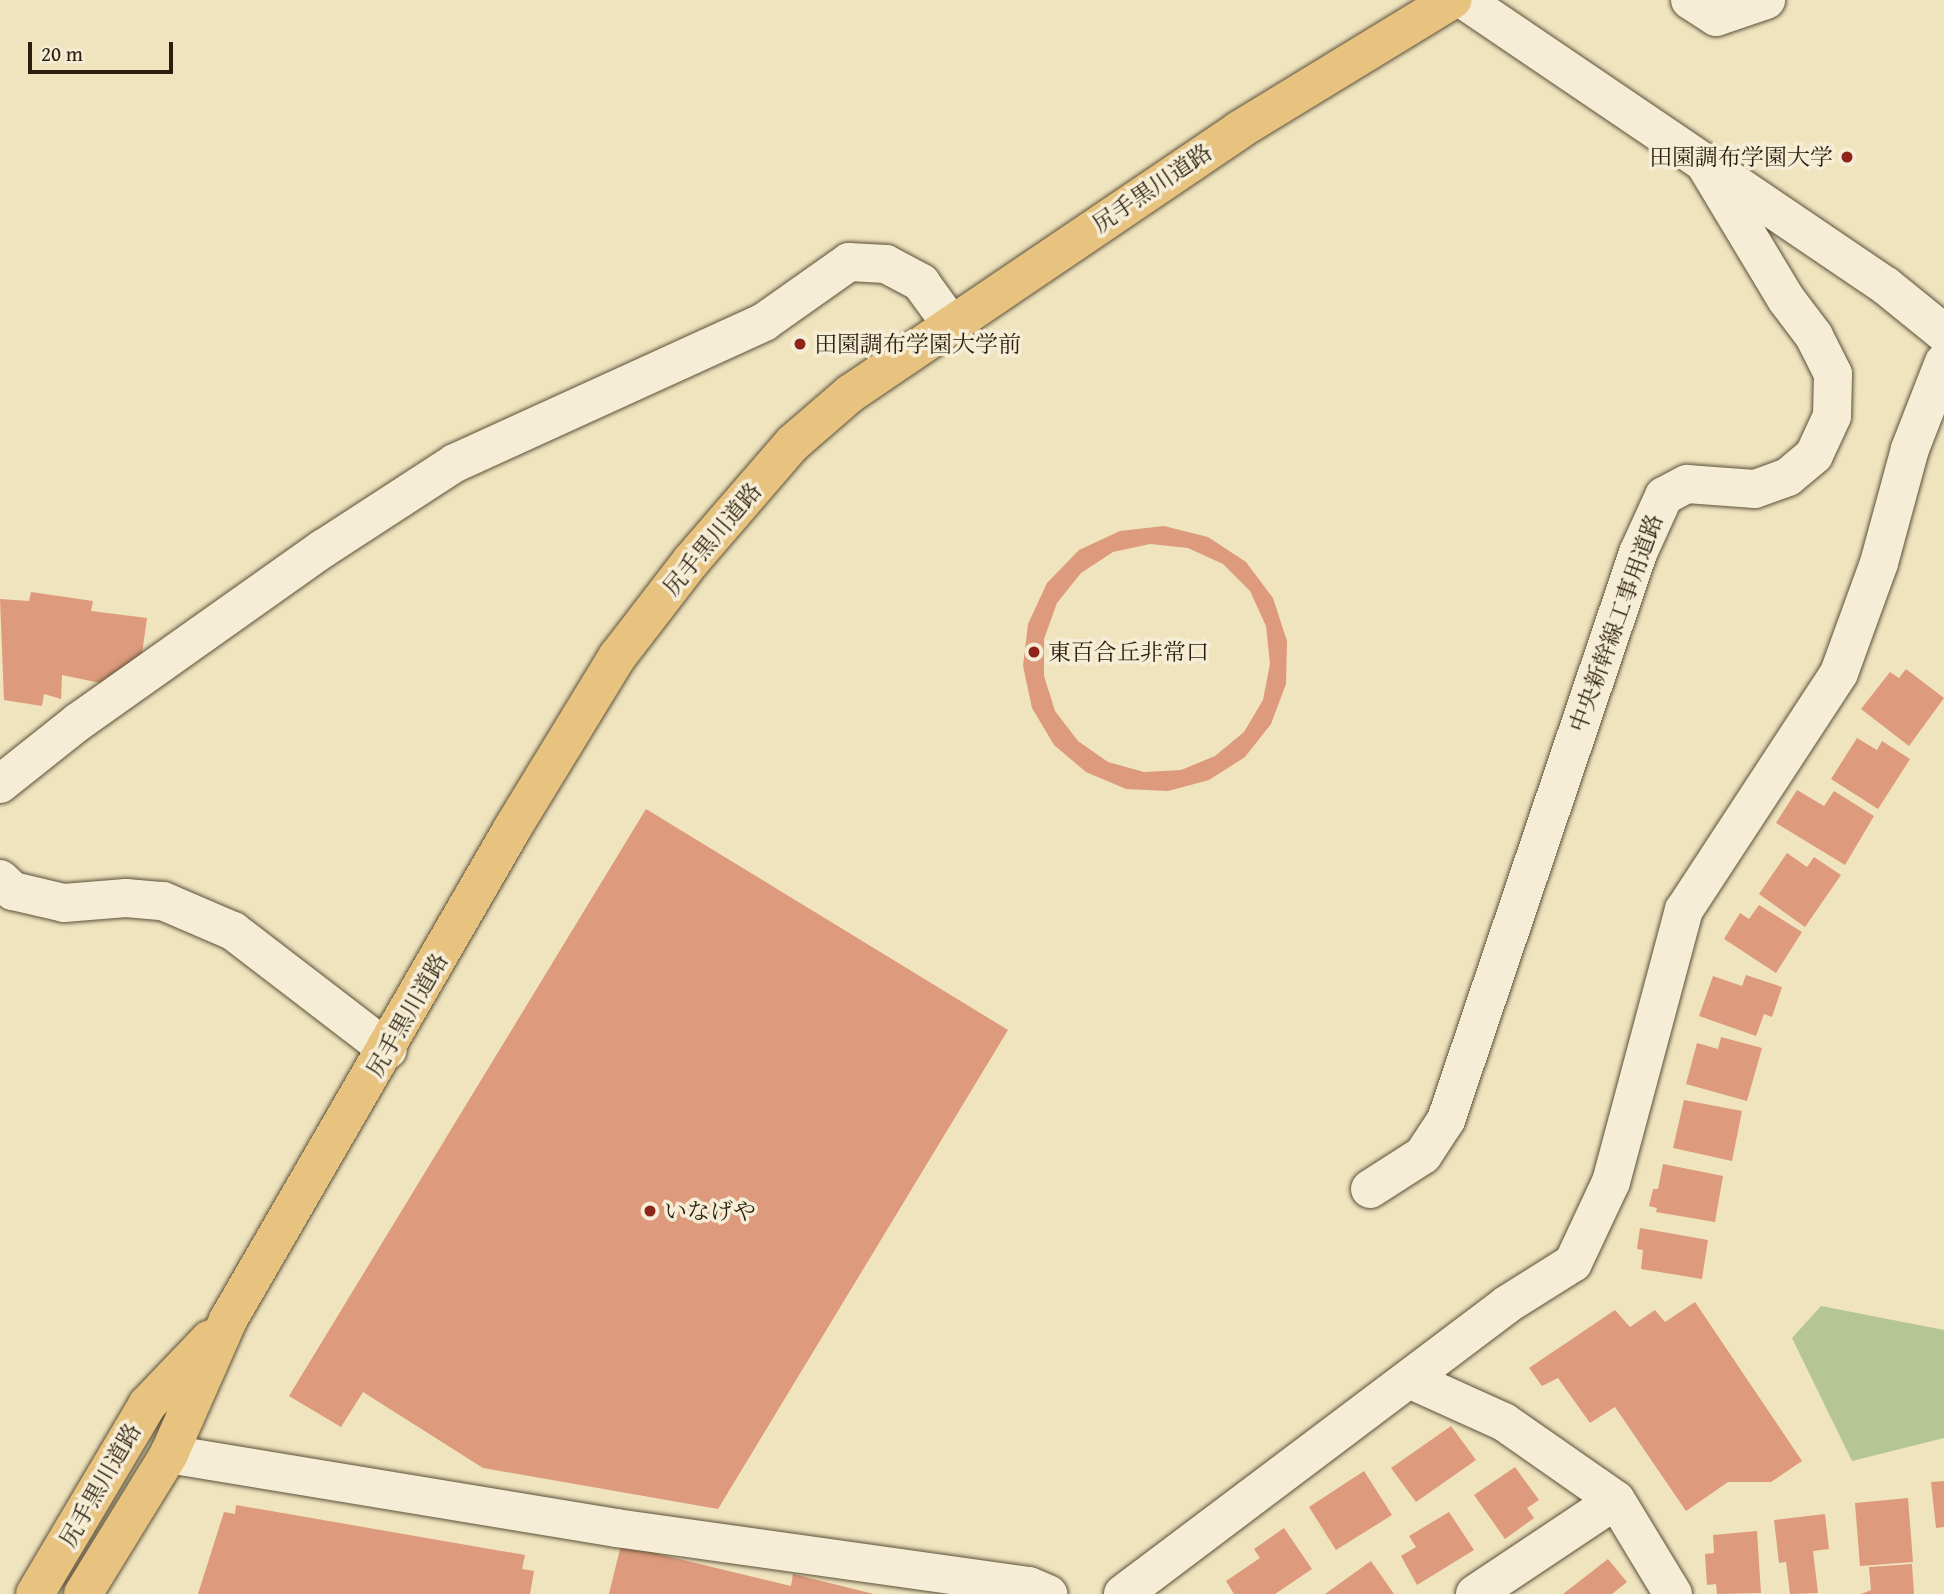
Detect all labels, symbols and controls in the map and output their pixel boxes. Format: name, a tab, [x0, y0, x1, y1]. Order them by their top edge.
scale bar	[32, 28, 177, 72]
text: 20 m	[41, 38, 83, 69]
street label: 尻手黒川道路	[1087, 138, 1217, 238]
place label: 田園調布学園大学	[1649, 143, 1833, 171]
marker: 田園調布学園大学	[1839, 149, 1855, 165]
place label: 田園調布学園大学前	[814, 330, 1021, 358]
marker: 田園調布学園大学前	[792, 336, 808, 352]
street label: 尻手黒川道路	[657, 477, 767, 601]
street label: 中央新幹線工事用道路	[1564, 510, 1668, 736]
place label: 東百合丘非常口	[1048, 638, 1209, 666]
marker: 東百合丘非常口	[1026, 644, 1042, 660]
street label: 尻手黒川道路	[361, 948, 453, 1082]
place label: いなげや	[664, 1197, 756, 1225]
marker: いなげや	[642, 1203, 658, 1219]
street label: 尻手黒川道路	[54, 1418, 146, 1552]

